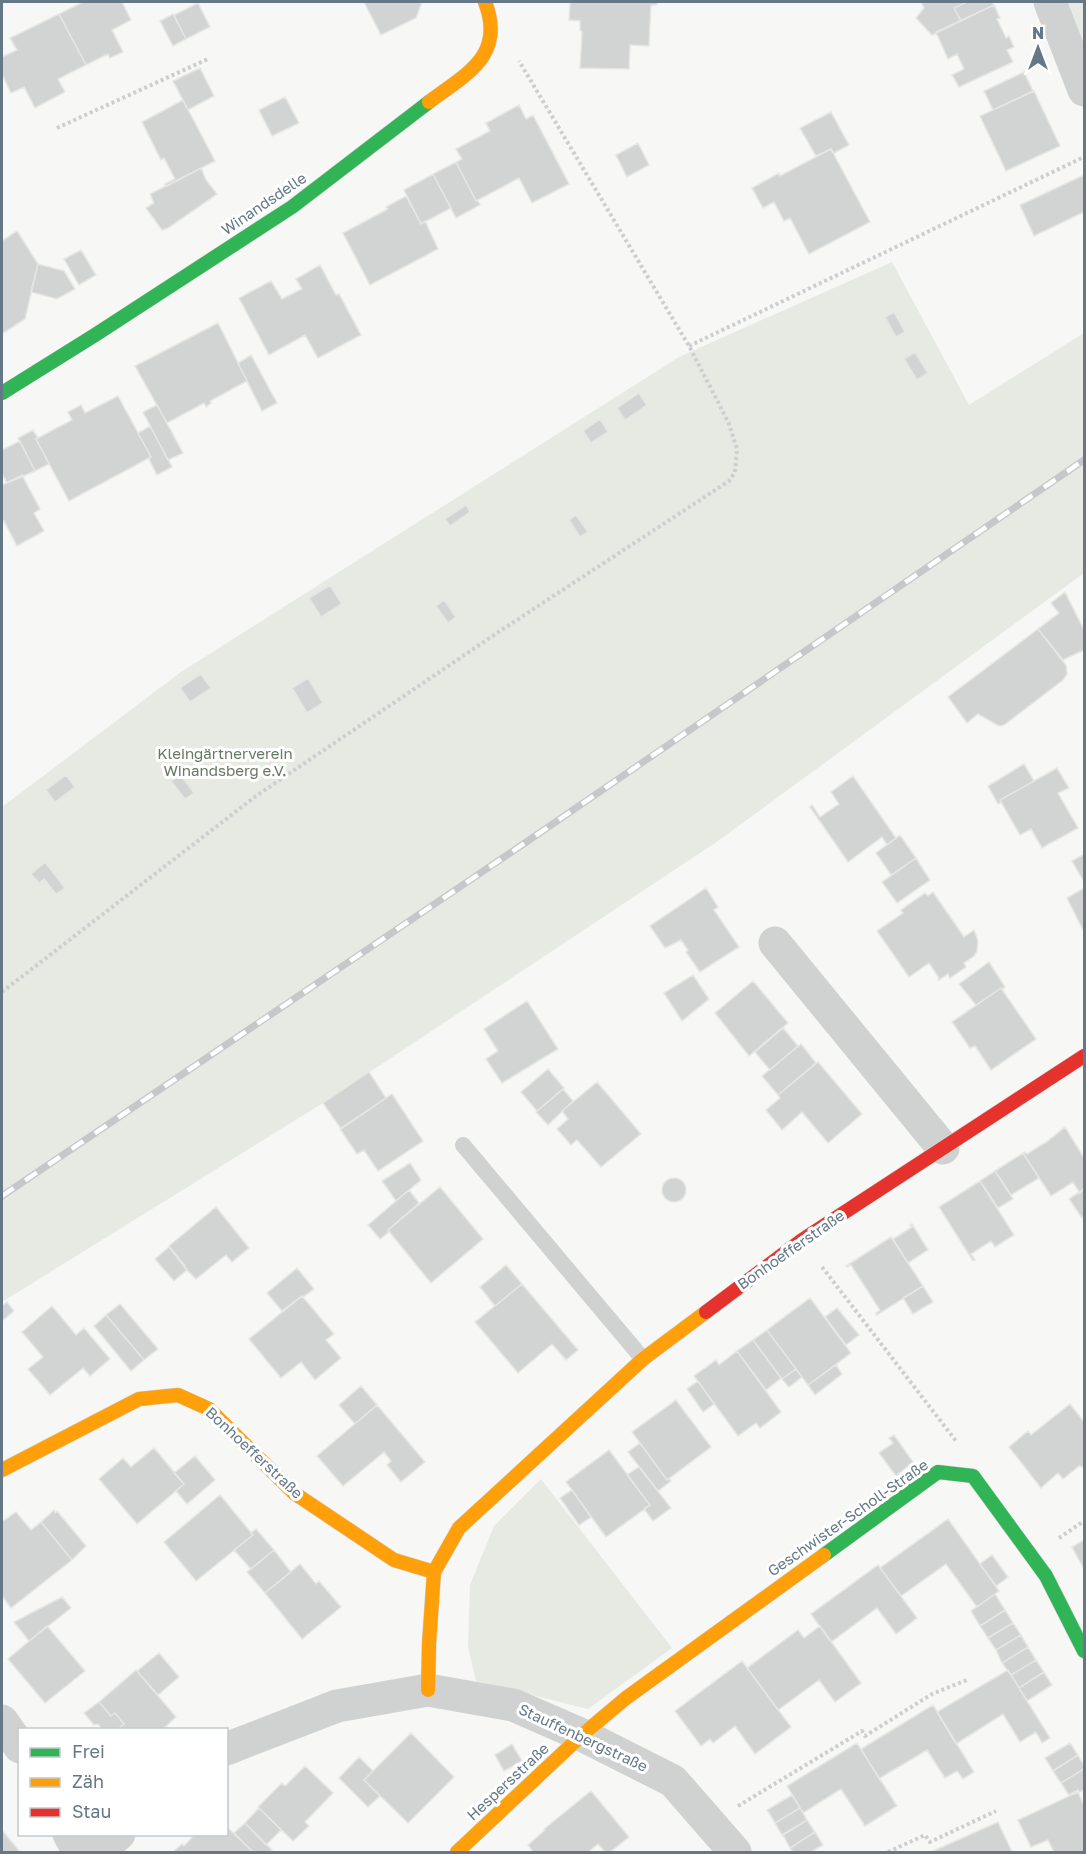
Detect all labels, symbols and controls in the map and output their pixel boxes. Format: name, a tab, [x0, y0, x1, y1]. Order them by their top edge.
north arrow	[1008, 18, 1068, 78]
text: N	[1032, 23, 1044, 43]
street label: Winandsdelle	[218, 168, 310, 238]
park label: Kleingärtnerverein Winandsberg e.V.	[157, 744, 293, 779]
street label: Bonhoefferstraße	[734, 1205, 847, 1293]
street label: Bonhoefferstraße	[202, 1403, 307, 1502]
street label: Geschwister-Scholl-Straße	[764, 1455, 931, 1579]
street label: Stauffenbergstraße	[516, 1699, 651, 1775]
legend	[18, 1728, 228, 1836]
street label: Hespersstraße	[463, 1739, 552, 1824]
text: Frei	[72, 1740, 105, 1762]
text: Zäh	[72, 1770, 104, 1792]
text: Stau	[72, 1800, 111, 1822]

